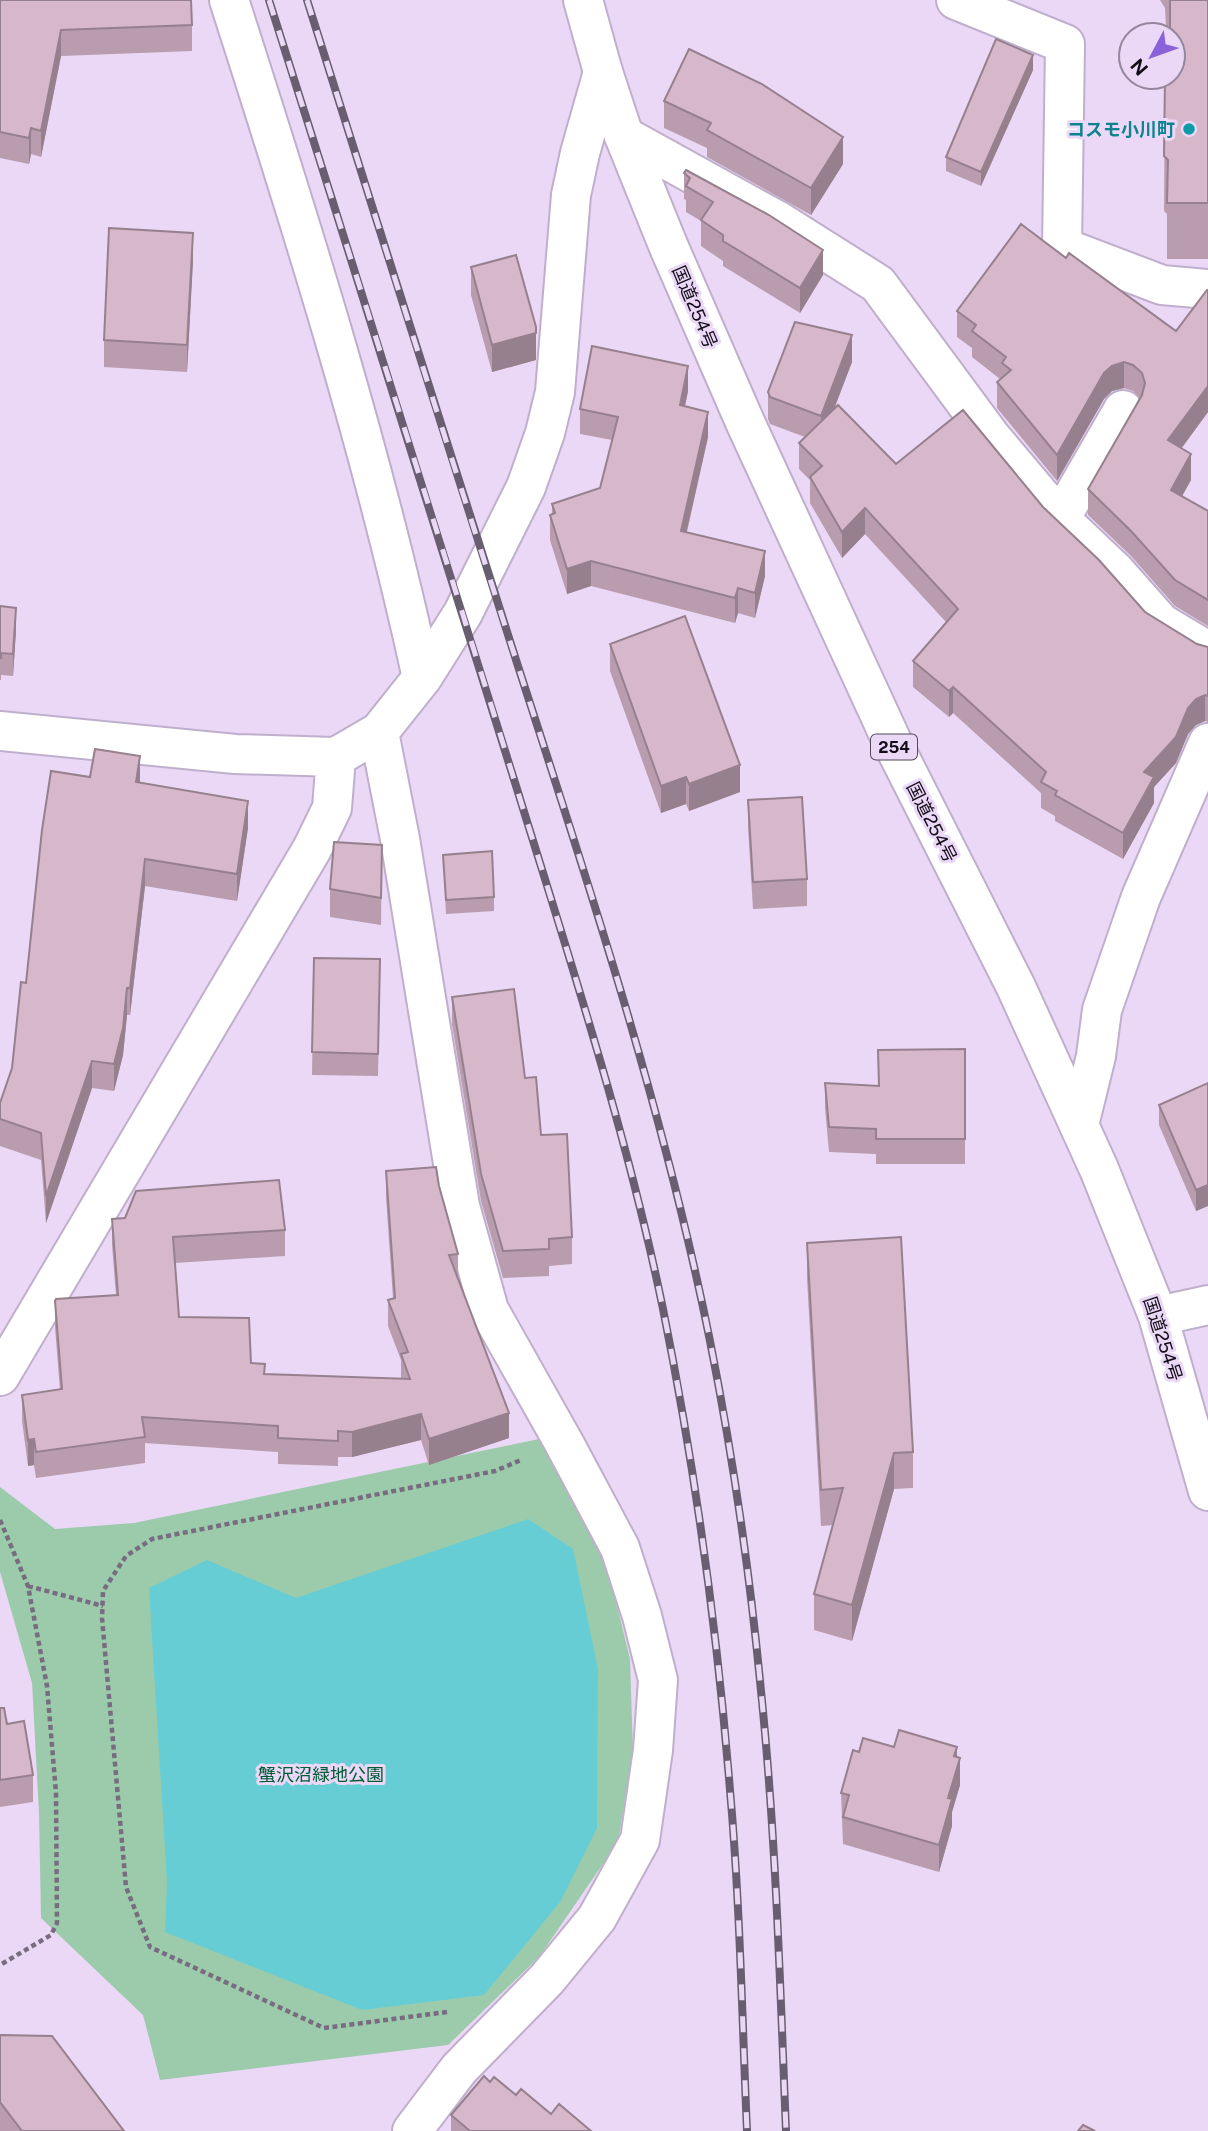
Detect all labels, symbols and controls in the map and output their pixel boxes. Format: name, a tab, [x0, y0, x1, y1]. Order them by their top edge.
north arrow	[1117, 21, 1187, 91]
text: N	[1126, 54, 1152, 80]
place label: コスモ小川町	[1067, 119, 1175, 140]
marker: コスモ小川町	[1181, 121, 1197, 137]
street label: 国道254号	[668, 263, 722, 351]
road number: 254	[871, 734, 917, 760]
street label: 国道254号	[903, 778, 961, 866]
street label: 国道254号	[1139, 1294, 1187, 1384]
park label: 蟹沢沼緑地公園	[258, 1764, 384, 1785]

